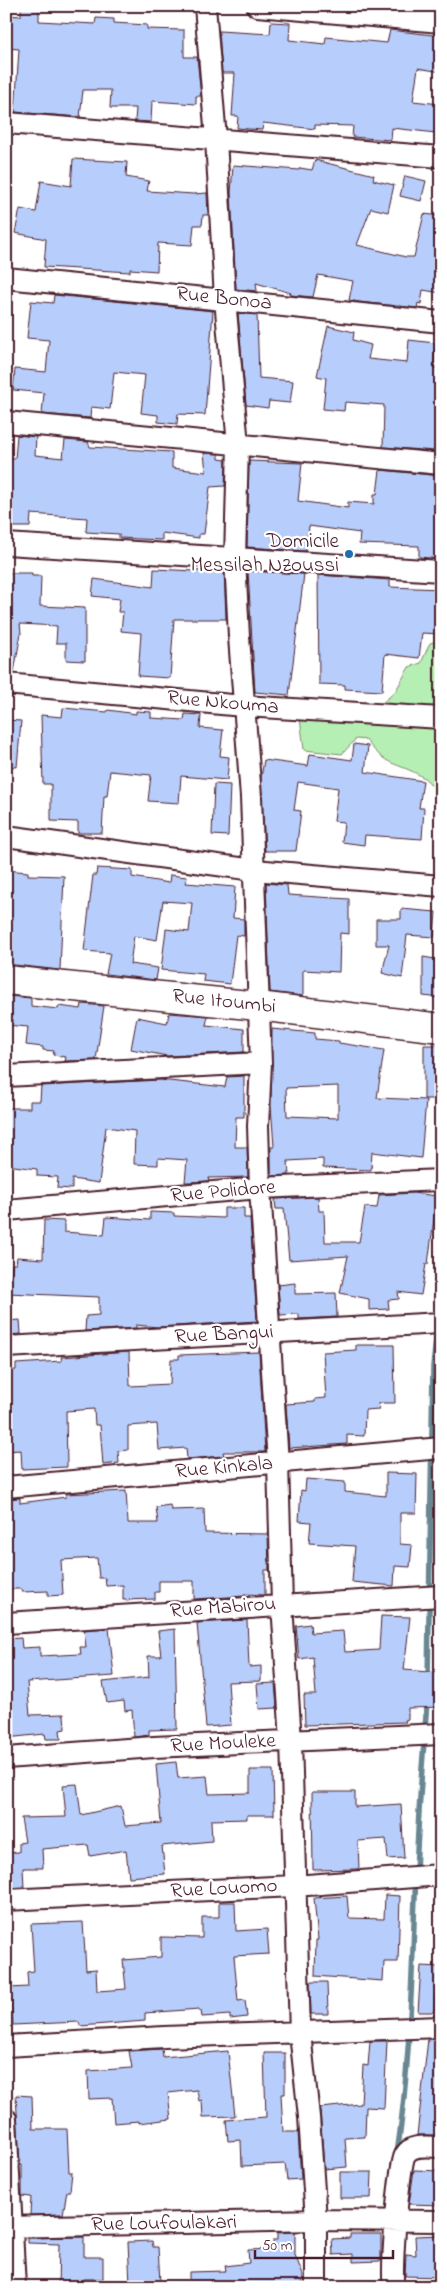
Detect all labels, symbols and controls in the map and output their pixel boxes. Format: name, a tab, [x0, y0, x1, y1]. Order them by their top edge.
street label: Rue Bonoa	[175, 279, 273, 319]
place label: Domicile Messilah Nzoussi	[191, 527, 340, 581]
marker: Domicile Messilah Nzoussi	[343, 548, 355, 560]
street label: Rue Nkouma	[166, 683, 280, 723]
street label: Rue Itoumbi	[171, 982, 277, 1022]
street label: Rue Polidore	[169, 1172, 277, 1212]
street label: Rue Bangui	[174, 1317, 274, 1355]
street label: Rue Kinkala	[174, 1449, 274, 1487]
street label: Rue Mabirou	[169, 1589, 277, 1627]
street label: Rue Mouleke	[170, 1726, 277, 1762]
street label: Rue Louomo	[170, 1871, 278, 1907]
street label: Rue Loufoulakari	[91, 2208, 237, 2240]
scale bar	[255, 2228, 392, 2260]
text: 50 m	[262, 2235, 293, 2257]

